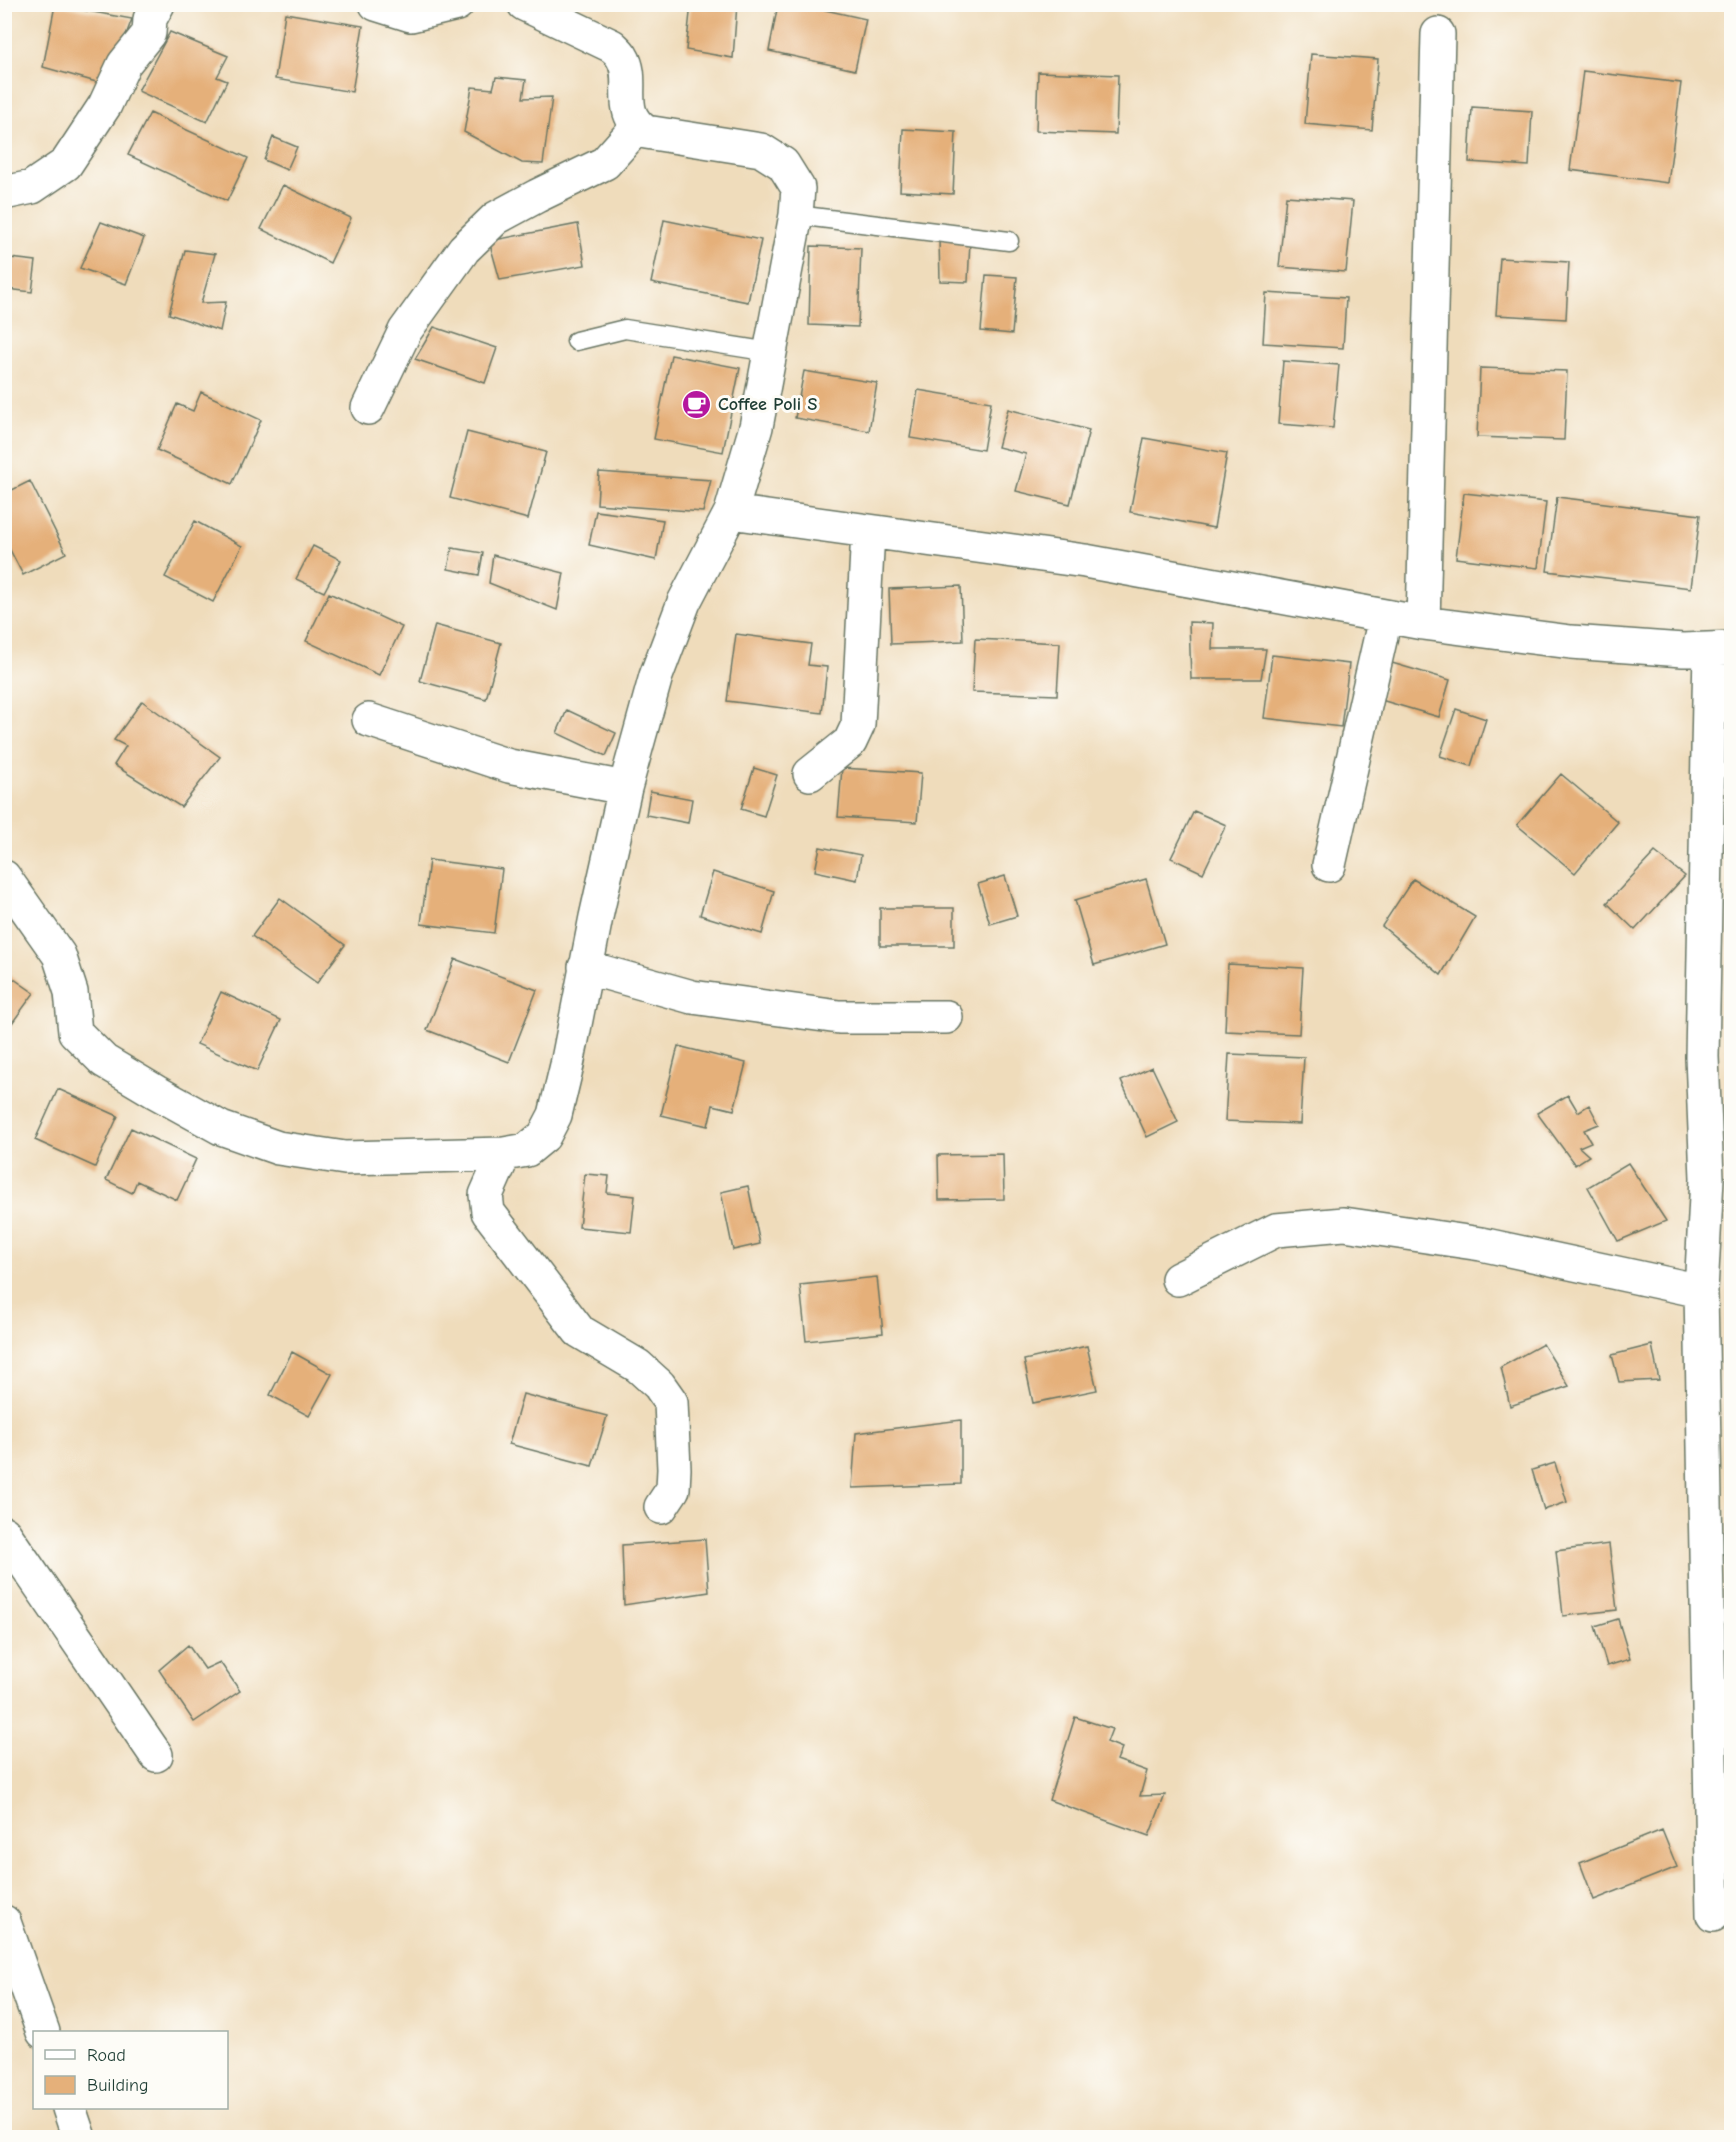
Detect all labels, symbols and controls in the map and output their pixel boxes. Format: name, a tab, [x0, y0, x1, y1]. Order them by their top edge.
cafe icon: Coffee Poli S	[681, 388, 713, 420]
place label: Coffee Poli S	[718, 394, 818, 415]
legend	[33, 2031, 228, 2109]
text: Road	[87, 2045, 126, 2066]
text: Building	[87, 2075, 149, 2096]

